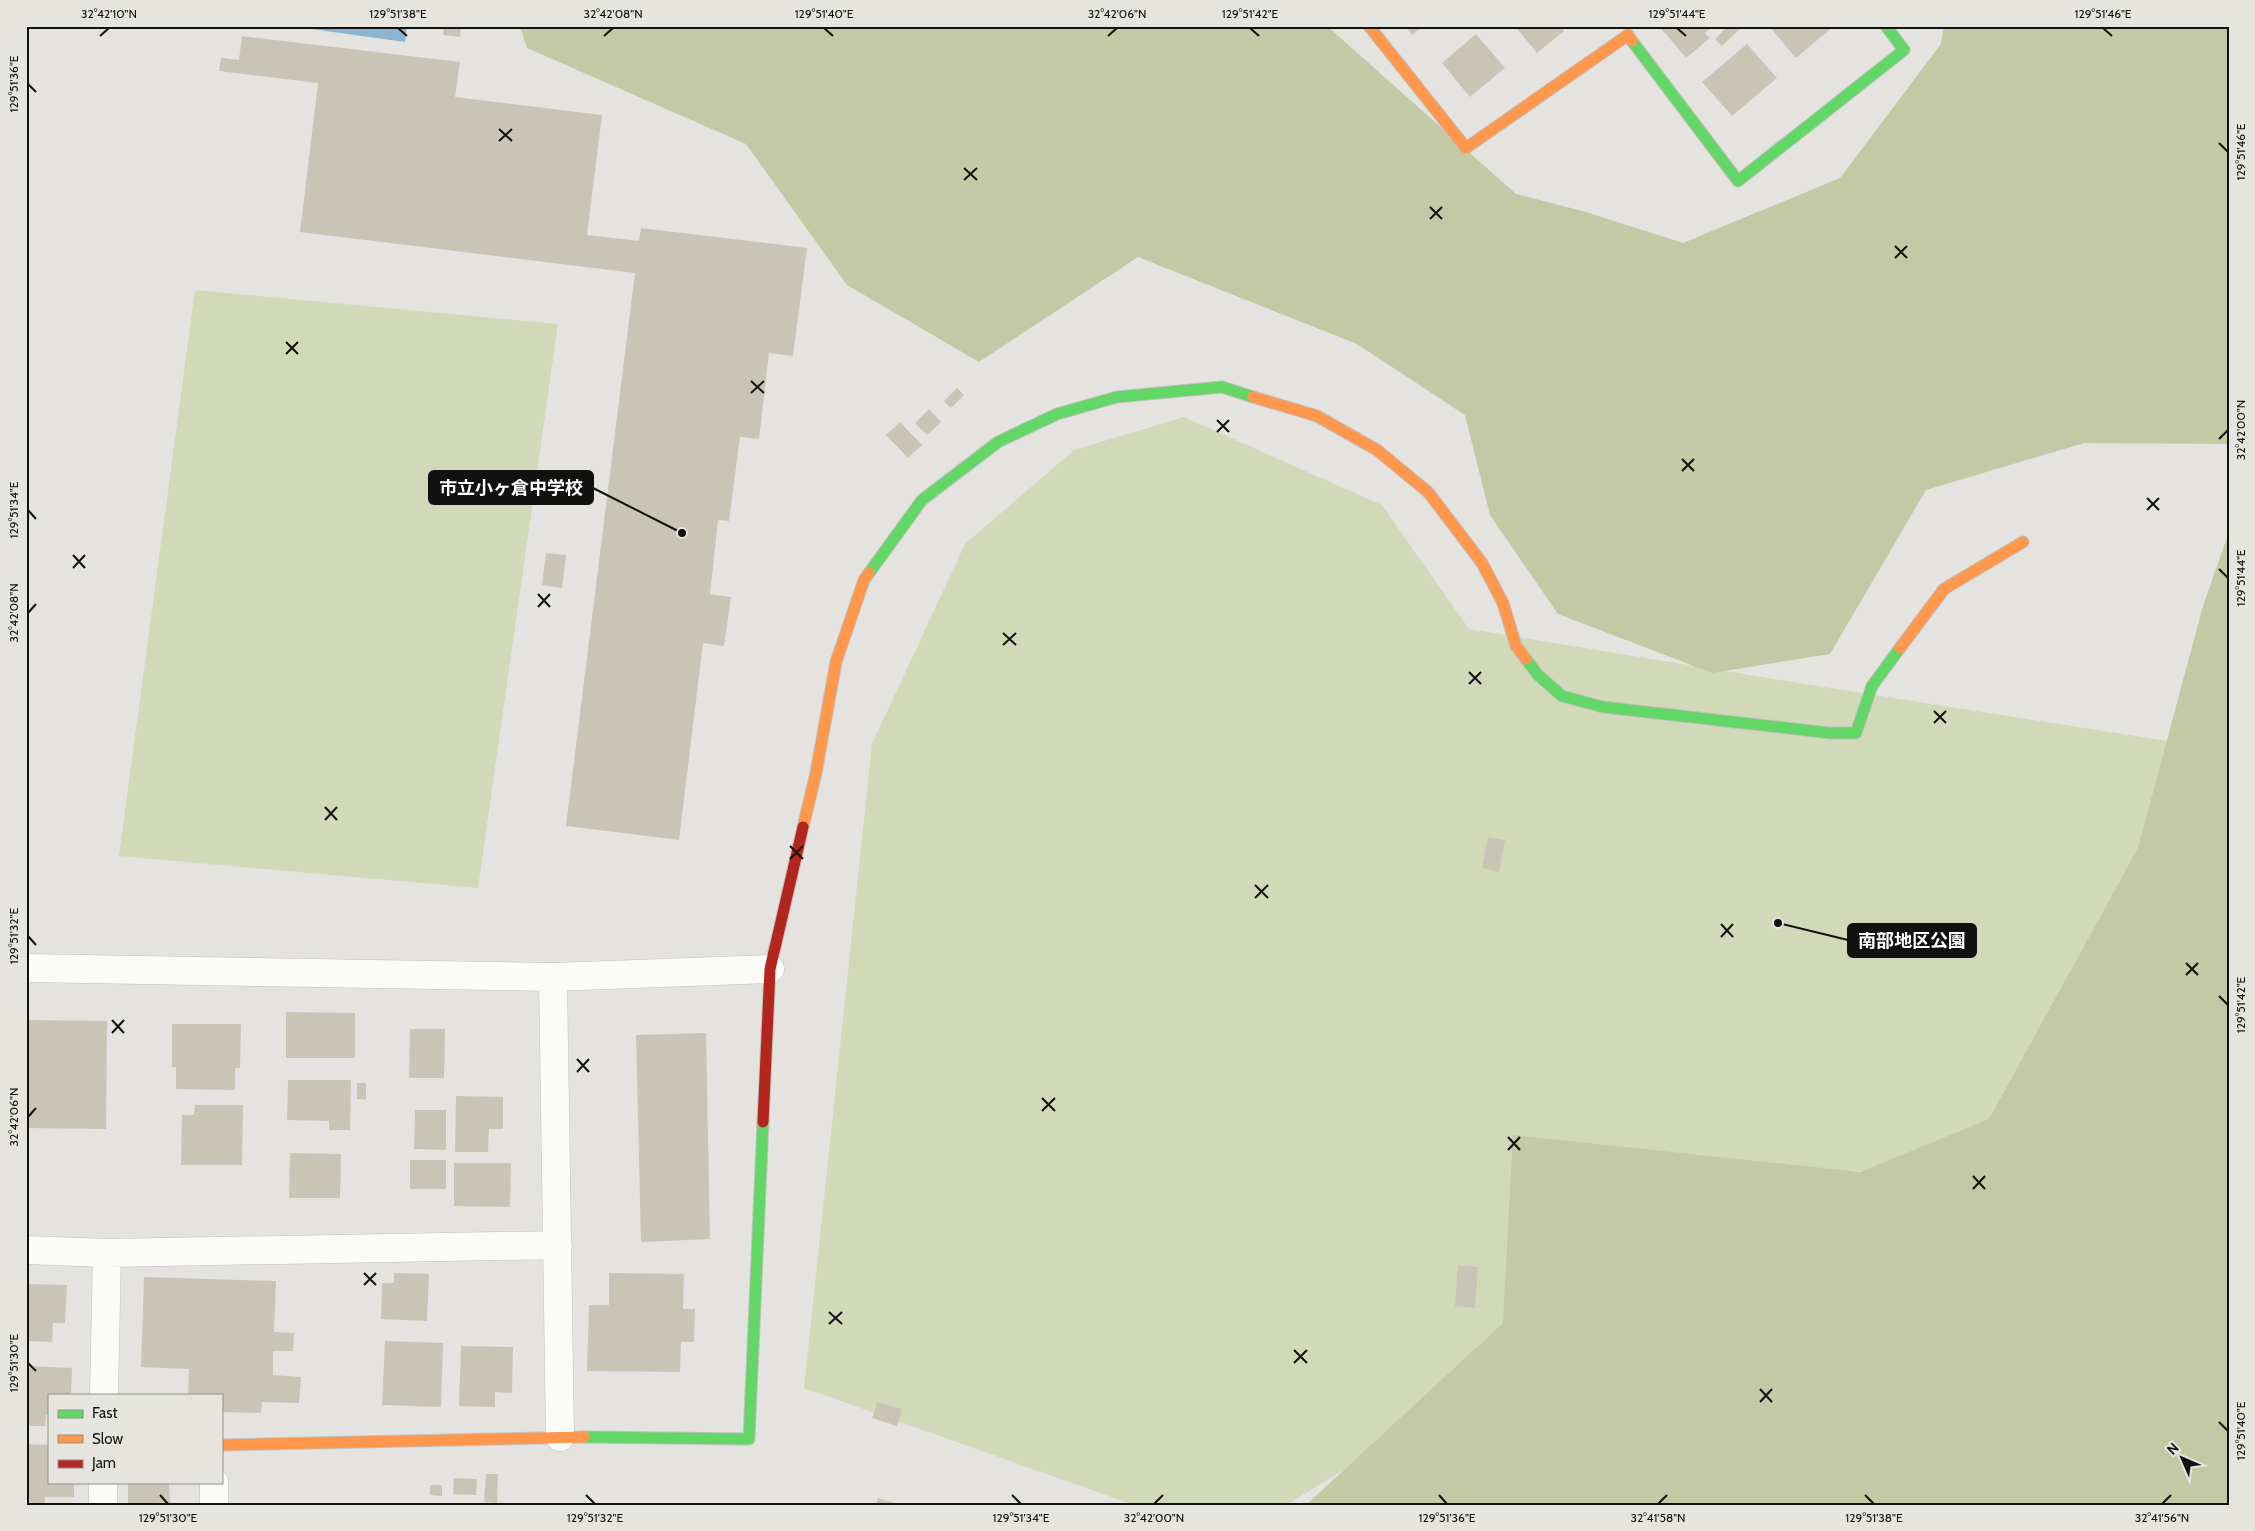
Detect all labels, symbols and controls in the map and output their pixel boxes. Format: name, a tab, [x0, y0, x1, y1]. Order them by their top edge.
text: 32°42'10"N	[81, 6, 137, 21]
text: 129°51'38"E	[369, 6, 427, 21]
text: 32°42'08"N	[583, 6, 643, 21]
text: 129°51'40"E	[795, 6, 854, 21]
text: 32°42'06"N	[1088, 6, 1146, 21]
text: 129°51'42"E	[1222, 6, 1279, 21]
text: 129°51'44"E	[1649, 6, 1706, 21]
text: 129°51'46"E	[2074, 6, 2132, 21]
text: 129°51'36"E	[6, 55, 21, 112]
text: 129°51'46"E	[2233, 123, 2248, 181]
text: 32°42'00"N	[2233, 400, 2248, 460]
callout: 市立小ヶ倉中学校	[429, 471, 593, 504]
text: 市立小ヶ倉中学校	[439, 477, 583, 499]
text: 129°51'34"E	[6, 481, 21, 538]
text: 129°51'44"E	[2233, 549, 2248, 607]
text: 32°42'08"N	[6, 583, 21, 643]
text: 129°51'32"E	[6, 908, 21, 964]
callout: 南部地区公園	[1848, 924, 1976, 957]
text: 南部地区公園	[1858, 930, 1966, 952]
text: 129°51'42"E	[2233, 976, 2248, 1033]
text: 32°42'06"N	[6, 1088, 21, 1146]
text: 129°51'30"E	[6, 1333, 21, 1392]
legend	[48, 1394, 222, 1484]
text: 129°51'40"E	[2233, 1401, 2248, 1460]
text: Fast	[92, 1404, 117, 1422]
text: Slow	[92, 1430, 123, 1448]
north arrow	[2158, 1434, 2208, 1484]
text: N	[2163, 1439, 2183, 1459]
text: Jam	[91, 1454, 116, 1472]
text: 129°51'30"E	[139, 1510, 198, 1525]
text: 129°51'32"E	[567, 1510, 623, 1525]
text: 129°51'34"E	[993, 1510, 1050, 1525]
text: 32°42'00"N	[1124, 1510, 1184, 1525]
text: 129°51'36"E	[1419, 1510, 1476, 1525]
text: 32°41'58"N	[1631, 1510, 1685, 1525]
text: 129°51'38"E	[1845, 1510, 1903, 1525]
text: 32°41'56"N	[2135, 1510, 2189, 1525]

